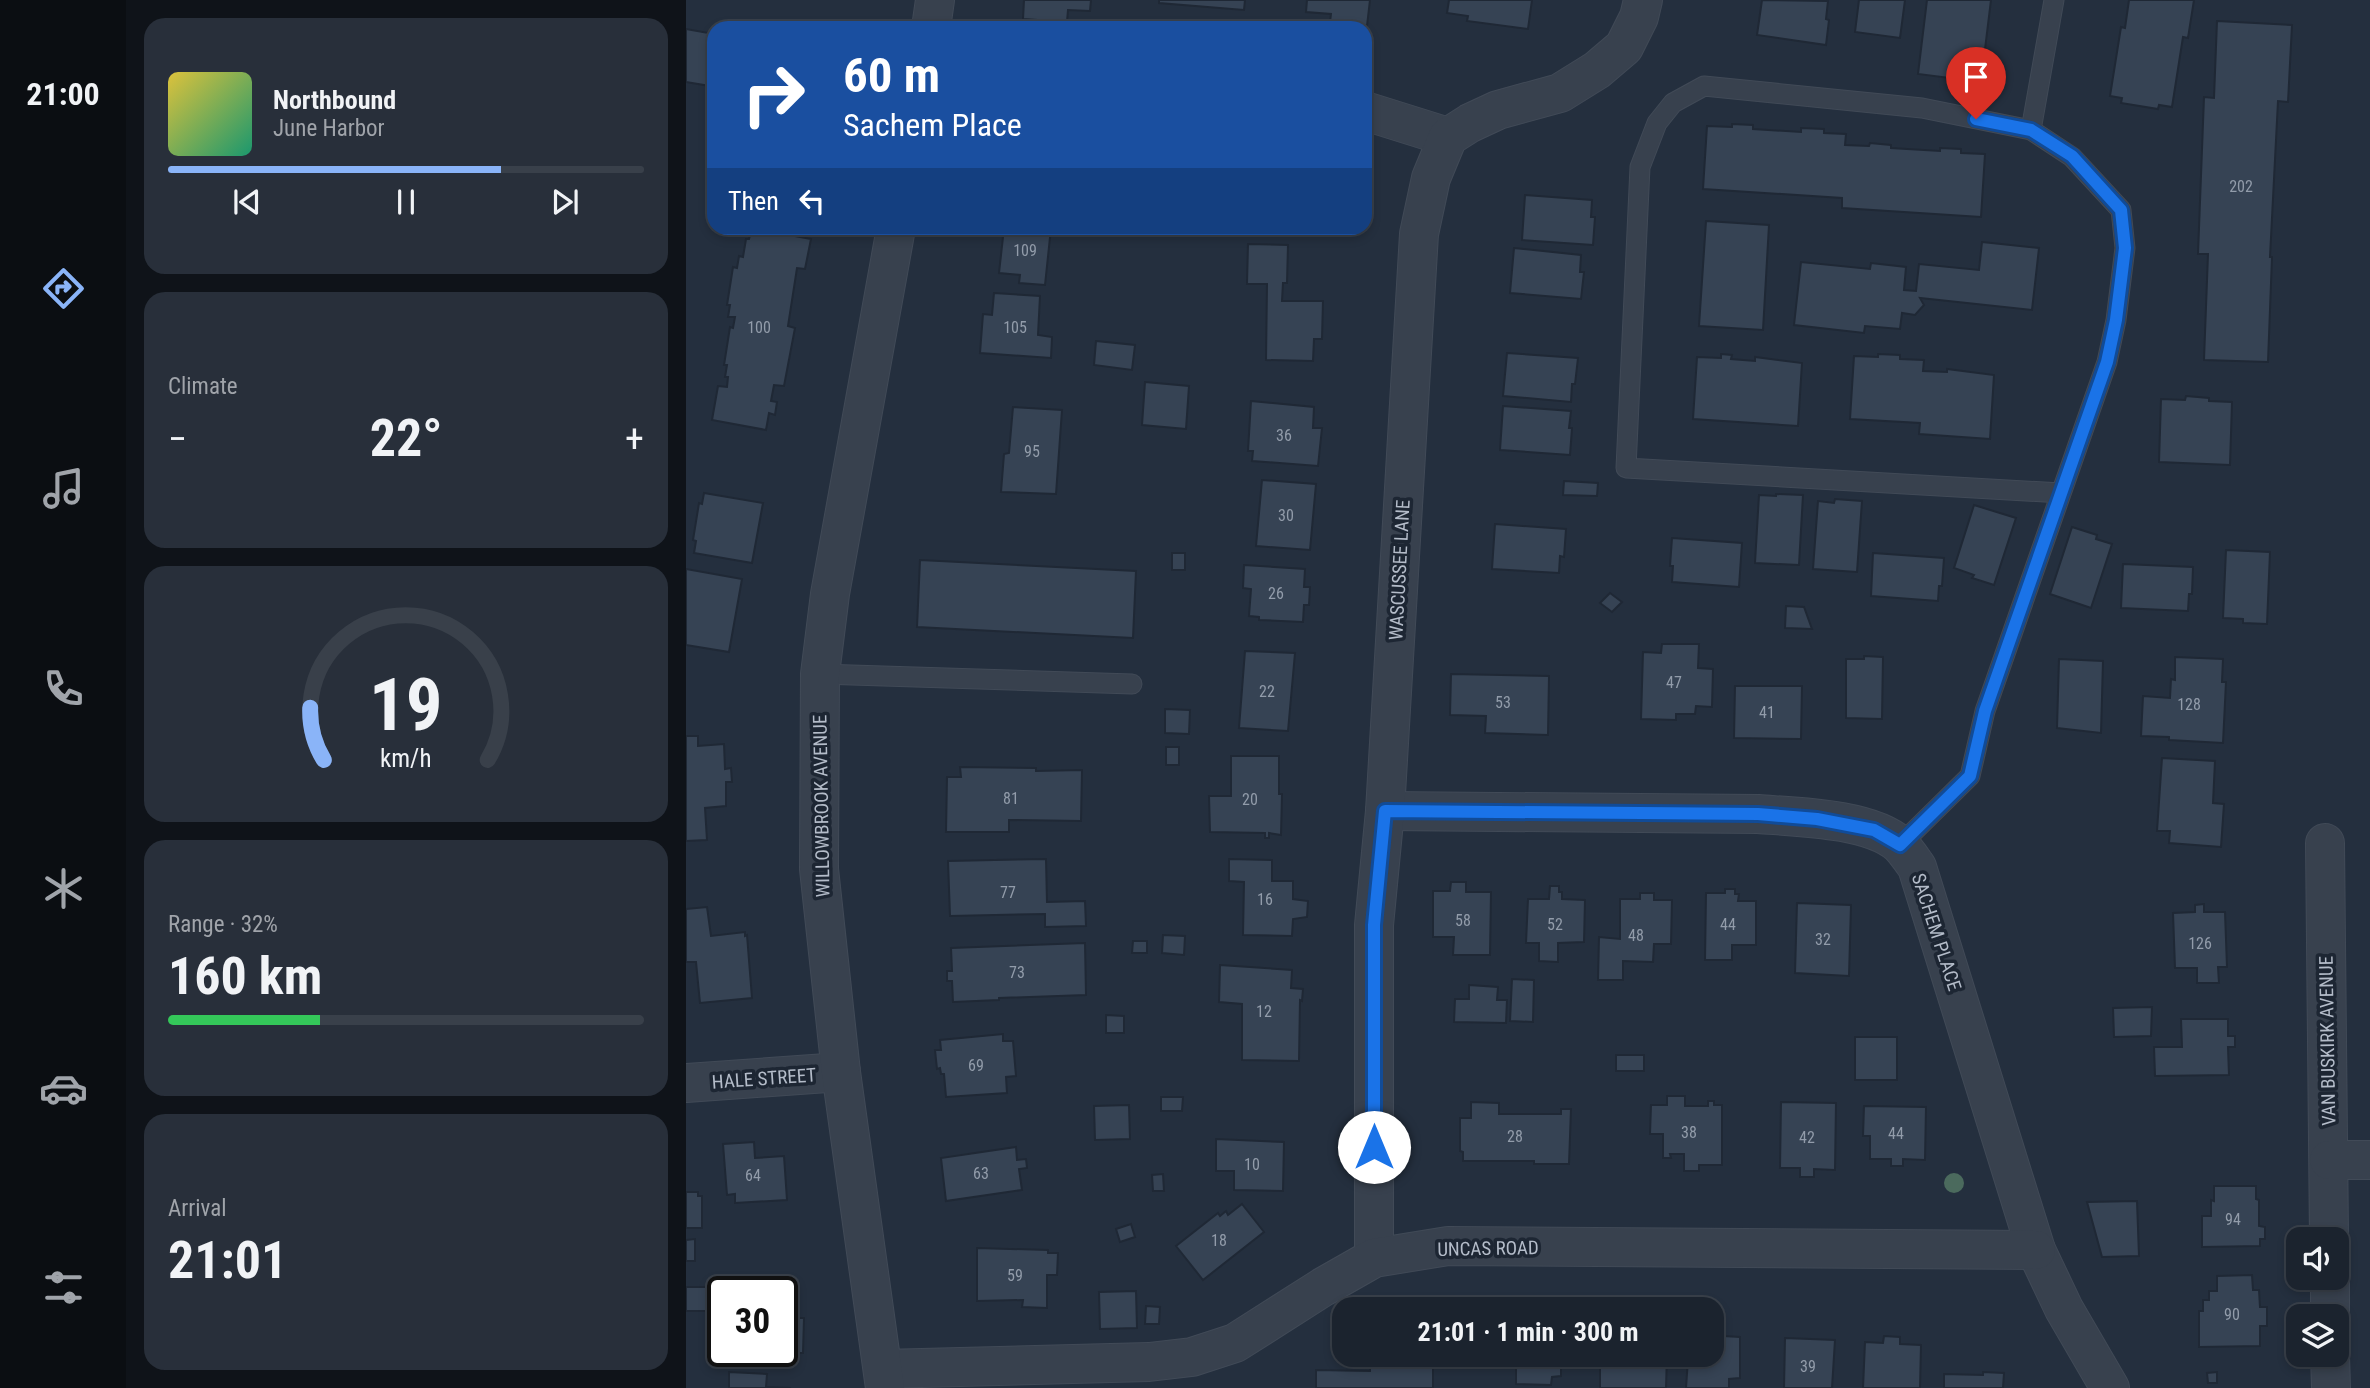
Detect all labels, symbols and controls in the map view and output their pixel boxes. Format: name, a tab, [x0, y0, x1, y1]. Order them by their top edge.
text: 60 m	[843, 47, 940, 104]
pin	[1946, 47, 2006, 119]
icon: right	[728, 49, 819, 140]
icon: arrive	[1957, 58, 1995, 96]
text: 21:00	[26, 75, 100, 113]
text: Northbound	[273, 85, 396, 115]
text: Sachem Place	[843, 106, 1022, 144]
text: June Harbor	[273, 115, 385, 142]
house number: 202	[2229, 177, 2253, 196]
icon: left	[793, 182, 831, 220]
icon: previous	[228, 183, 266, 221]
icon: pause	[387, 183, 425, 221]
icon: next	[546, 183, 584, 221]
text: Then	[728, 186, 779, 216]
house number: 109	[1013, 241, 1037, 260]
icon: directions	[39, 264, 88, 313]
house number: 100	[747, 318, 771, 337]
house number: 105	[1003, 318, 1027, 337]
text: Climate	[168, 373, 238, 400]
text: 22°	[370, 408, 442, 469]
text: −	[168, 417, 187, 461]
text: +	[625, 417, 644, 461]
house number: 36	[1276, 426, 1292, 445]
house number: 95	[1024, 442, 1040, 461]
icon: music	[39, 464, 88, 513]
street label: WASCUSSEE LANE	[1384, 499, 1415, 641]
house number: 30	[1278, 506, 1294, 525]
house number: 26	[1268, 584, 1284, 603]
text: 19	[369, 662, 443, 748]
icon: phone	[39, 664, 88, 713]
house number: 47	[1666, 673, 1682, 692]
house number: 22	[1259, 682, 1275, 701]
house number: 53	[1495, 693, 1511, 712]
house number: 128	[2177, 695, 2201, 714]
house number: 41	[1759, 703, 1775, 722]
street label: WILLOWBROOK AVENUE	[808, 714, 835, 898]
text: km/h	[380, 744, 432, 773]
house number: 81	[1003, 789, 1019, 808]
house number: 20	[1242, 790, 1258, 809]
icon: climate	[39, 864, 88, 913]
street label: SACHEM PLACE	[1907, 870, 1966, 994]
house number: 77	[1000, 883, 1016, 902]
house number: 16	[1257, 890, 1273, 909]
text: Range · 32%	[168, 911, 278, 938]
house number: 58	[1455, 911, 1471, 930]
house number: 52	[1547, 915, 1563, 934]
house number: 44	[1720, 915, 1736, 934]
house number: 48	[1628, 926, 1644, 945]
house number: 32	[1815, 930, 1831, 949]
house number: 126	[2188, 934, 2212, 953]
text: 160 km	[168, 946, 322, 1007]
street label: VAN BUSKIRK AVENUE	[2315, 956, 2340, 1126]
house number: 73	[1009, 963, 1025, 982]
house number: 12	[1256, 1002, 1272, 1021]
house number: 69	[968, 1056, 984, 1075]
street label: HALE STREET	[711, 1063, 817, 1094]
icon: car	[39, 1064, 88, 1113]
position arrow	[1337, 1110, 1411, 1184]
house number: 38	[1681, 1123, 1697, 1142]
house number: 44	[1888, 1124, 1904, 1143]
house number: 28	[1507, 1127, 1523, 1146]
house number: 42	[1799, 1128, 1815, 1147]
house number: 10	[1244, 1155, 1260, 1174]
house number: 63	[973, 1164, 989, 1183]
house number: 64	[745, 1166, 761, 1185]
text: Arrival	[168, 1195, 227, 1222]
house number: 94	[2225, 1210, 2241, 1229]
map controls	[2286, 1227, 2349, 1367]
button: sound	[2286, 1227, 2349, 1290]
text: 21:01	[168, 1230, 287, 1291]
house number: 18	[1211, 1231, 1227, 1250]
street label: UNCAS ROAD	[1437, 1236, 1539, 1261]
icon: filters	[39, 1263, 88, 1312]
house number: 59	[1007, 1266, 1023, 1285]
speed limit sign: 30	[707, 1276, 798, 1367]
button: layers	[2286, 1304, 2349, 1367]
house number: 90	[2224, 1305, 2240, 1324]
text: 21:01 · 1 min · 300 m	[1418, 1317, 1638, 1347]
house number: 39	[1800, 1357, 1816, 1376]

